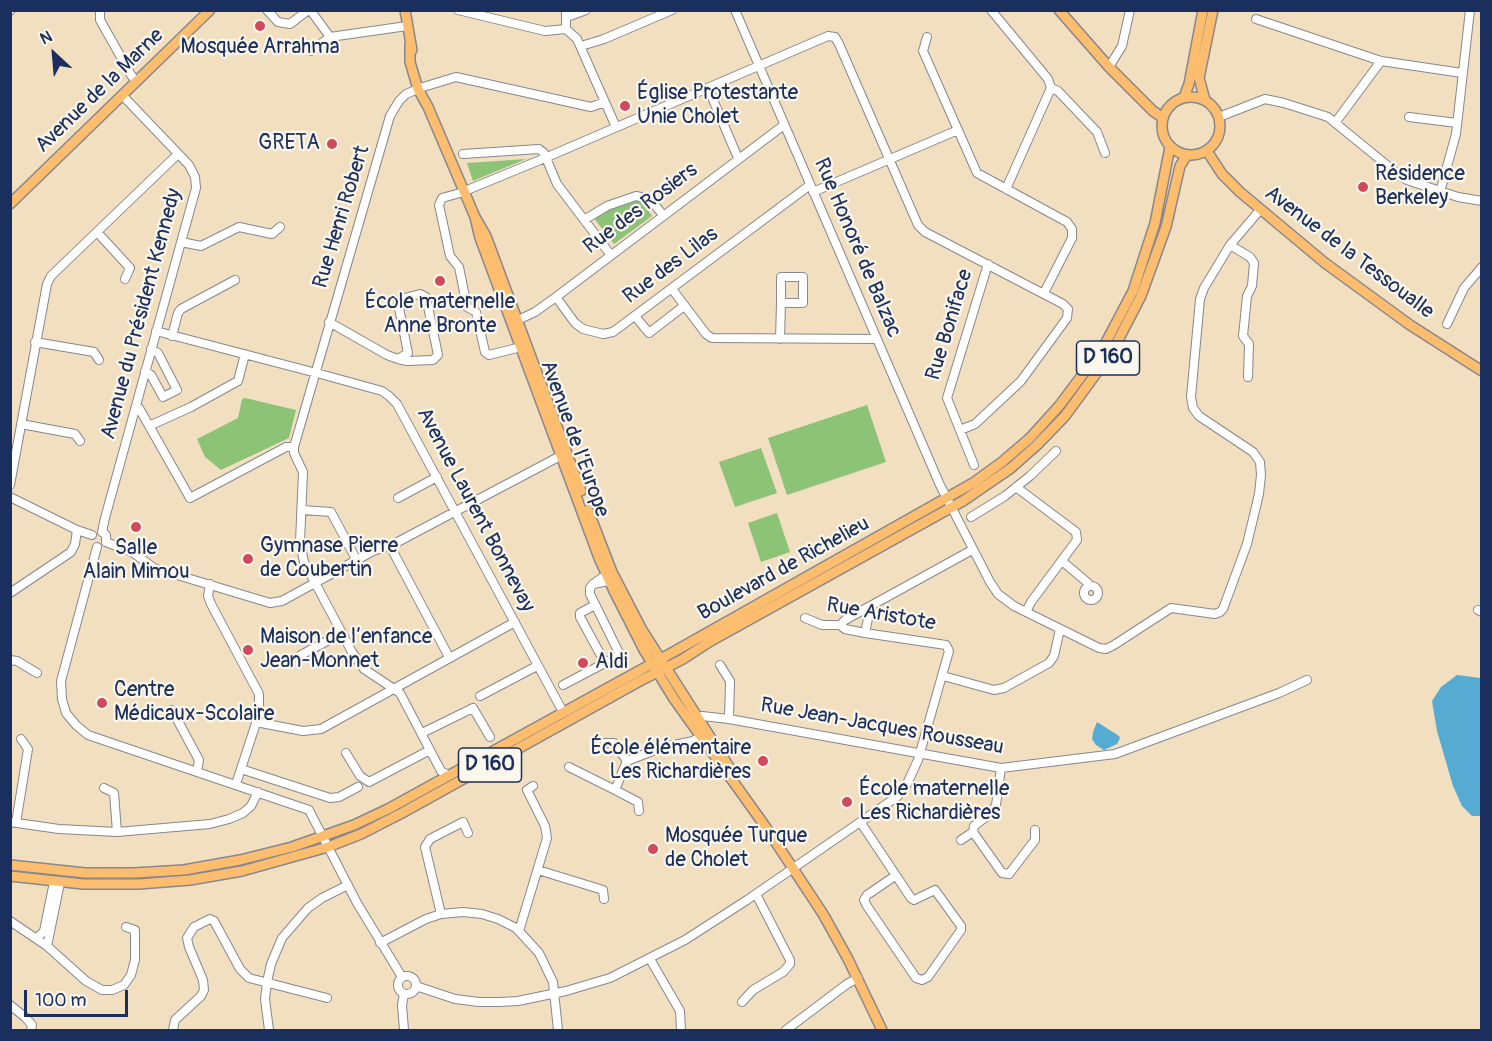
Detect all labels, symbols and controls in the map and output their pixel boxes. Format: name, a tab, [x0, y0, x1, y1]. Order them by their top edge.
marker: Mosquée Arrahma	[253, 19, 267, 33]
street label: Avenue de la Marne	[31, 23, 169, 159]
north arrow	[24, 24, 84, 84]
text: N	[37, 26, 55, 49]
place label: Mosquée Arrahma	[181, 35, 339, 61]
place label: Église Protestante Unie Cholet	[637, 81, 798, 131]
marker: Église Protestante Unie Cholet	[618, 99, 632, 113]
place label: GRETA	[258, 131, 320, 157]
marker: GRETA	[325, 137, 339, 151]
street label: Rue Henri Robert	[308, 143, 376, 291]
street label: Rue Honoré de Balzac	[808, 155, 906, 341]
street label: Rue des Rosiers	[579, 158, 703, 260]
place label: Résidence Berkeley	[1375, 162, 1465, 212]
marker: Résidence Berkeley	[1356, 180, 1370, 194]
street label: Avenue de la Tessoualle	[1259, 181, 1439, 325]
street label: Avenue du Président Kennedy	[96, 186, 188, 442]
street label: Rue des Lilas	[619, 222, 723, 310]
street label: Rue Boniface	[921, 266, 979, 384]
marker: École maternelle Anne Bronte	[433, 274, 447, 288]
place label: École maternelle Anne Bronte	[365, 290, 515, 340]
road number: D 160	[1076, 341, 1140, 375]
street label: Avenue de l’Europe	[534, 357, 614, 521]
street label: Avenue Laurent Bonnevay	[410, 404, 540, 616]
street label: Boulevard de Richelieu	[694, 511, 874, 627]
marker: Salle Alain Mimou	[129, 520, 143, 534]
place label: Gymnase Pierre de Coubertin	[260, 534, 398, 584]
place label: Salle Alain Mimou	[82, 536, 190, 586]
marker: Gymnase Pierre de Coubertin	[241, 552, 255, 566]
street label: Rue Aristote	[824, 593, 938, 637]
place label: Maison de l’enfance Jean-Monnet	[260, 625, 432, 675]
marker: Maison de l’enfance Jean-Monnet	[241, 643, 255, 657]
place label: Aldi	[595, 650, 628, 676]
marker: Aldi	[576, 656, 590, 670]
place label: Centre Médicaux-Scolaire	[114, 678, 274, 728]
street label: Rue Jean-Jacques Rousseau	[759, 693, 1005, 761]
marker: Centre Médicaux-Scolaire	[95, 696, 109, 710]
place label: École élémentaire Les Richardières	[590, 736, 751, 786]
road number: D 160	[458, 748, 522, 782]
marker: École élémentaire Les Richardières	[756, 754, 770, 768]
place label: École maternelle Les Richardières	[859, 777, 1009, 827]
marker: École maternelle Les Richardières	[840, 795, 854, 809]
place label: Mosquée Turque de Cholet	[665, 824, 807, 874]
marker: Mosquée Turque de Cholet	[646, 842, 660, 856]
scale bar	[27, 978, 130, 1016]
text: 100 m	[35, 989, 87, 1012]

